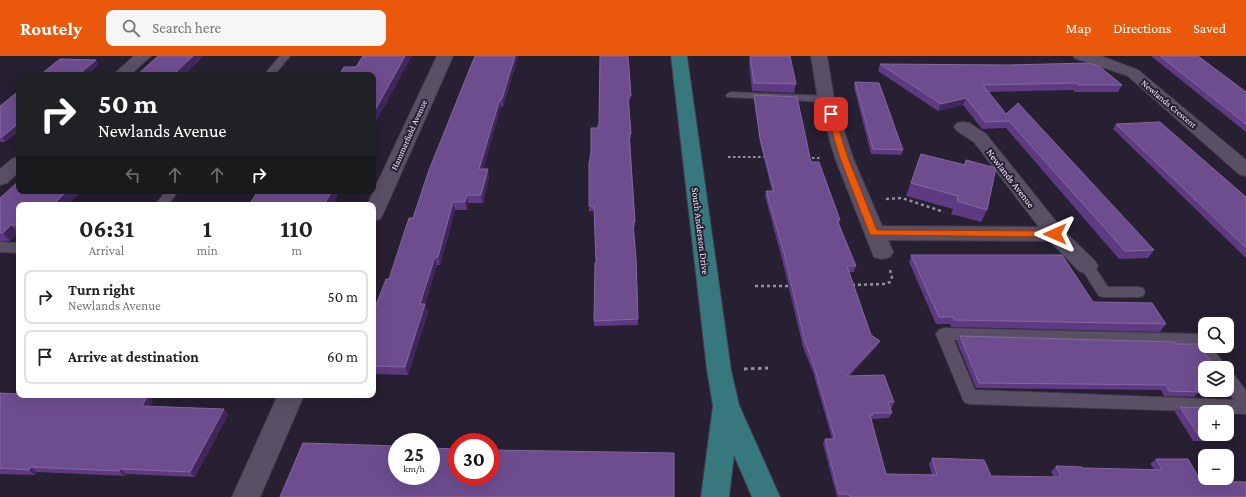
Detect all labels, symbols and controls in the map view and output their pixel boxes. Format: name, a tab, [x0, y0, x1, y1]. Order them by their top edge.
search box	[106, 10, 386, 46]
icon: search	[120, 17, 142, 39]
text: Routely	[20, 18, 82, 39]
text: Search here	[152, 20, 221, 36]
text: Map	[1066, 20, 1091, 36]
text: Directions	[1113, 20, 1171, 36]
text: Saved	[1193, 20, 1226, 36]
street label: Newlands Crescent	[1139, 78, 1199, 131]
icon: right	[32, 88, 84, 140]
text: 50 m	[98, 88, 158, 119]
pin	[814, 97, 848, 131]
street label: Hammerfield Avenue	[389, 98, 429, 172]
icon: arrive	[820, 103, 842, 125]
text: Newlands Avenue	[98, 121, 227, 141]
street label: Newlands Avenue	[984, 147, 1037, 210]
icon: left	[122, 164, 144, 186]
icon: ahead	[164, 164, 186, 186]
icon: ahead	[206, 164, 228, 186]
icon: right	[248, 164, 270, 186]
street label: South Anderson Drive	[690, 187, 711, 276]
position arrow	[1034, 213, 1076, 255]
text: 06:31	[79, 215, 134, 242]
text: 1	[203, 215, 212, 242]
text: 110	[281, 215, 313, 242]
text: Arrival	[89, 243, 124, 258]
text: min	[197, 243, 218, 258]
text: m	[292, 243, 302, 258]
text: Turn right	[68, 282, 135, 298]
icon: right	[34, 286, 56, 308]
text: 50 m	[328, 289, 358, 305]
text: Newlands Avenue	[68, 298, 161, 313]
map controls	[1198, 317, 1234, 485]
button: search	[1198, 317, 1234, 353]
icon: arrive	[34, 346, 56, 368]
text: Arrive at destination	[68, 349, 199, 365]
text: 60 m	[327, 349, 358, 365]
button: layers	[1198, 361, 1234, 397]
button: +	[1198, 405, 1234, 441]
speed limit sign: 30	[448, 433, 500, 485]
text: 25	[404, 443, 424, 465]
button: −	[1198, 449, 1234, 485]
text: km/h	[403, 463, 425, 474]

